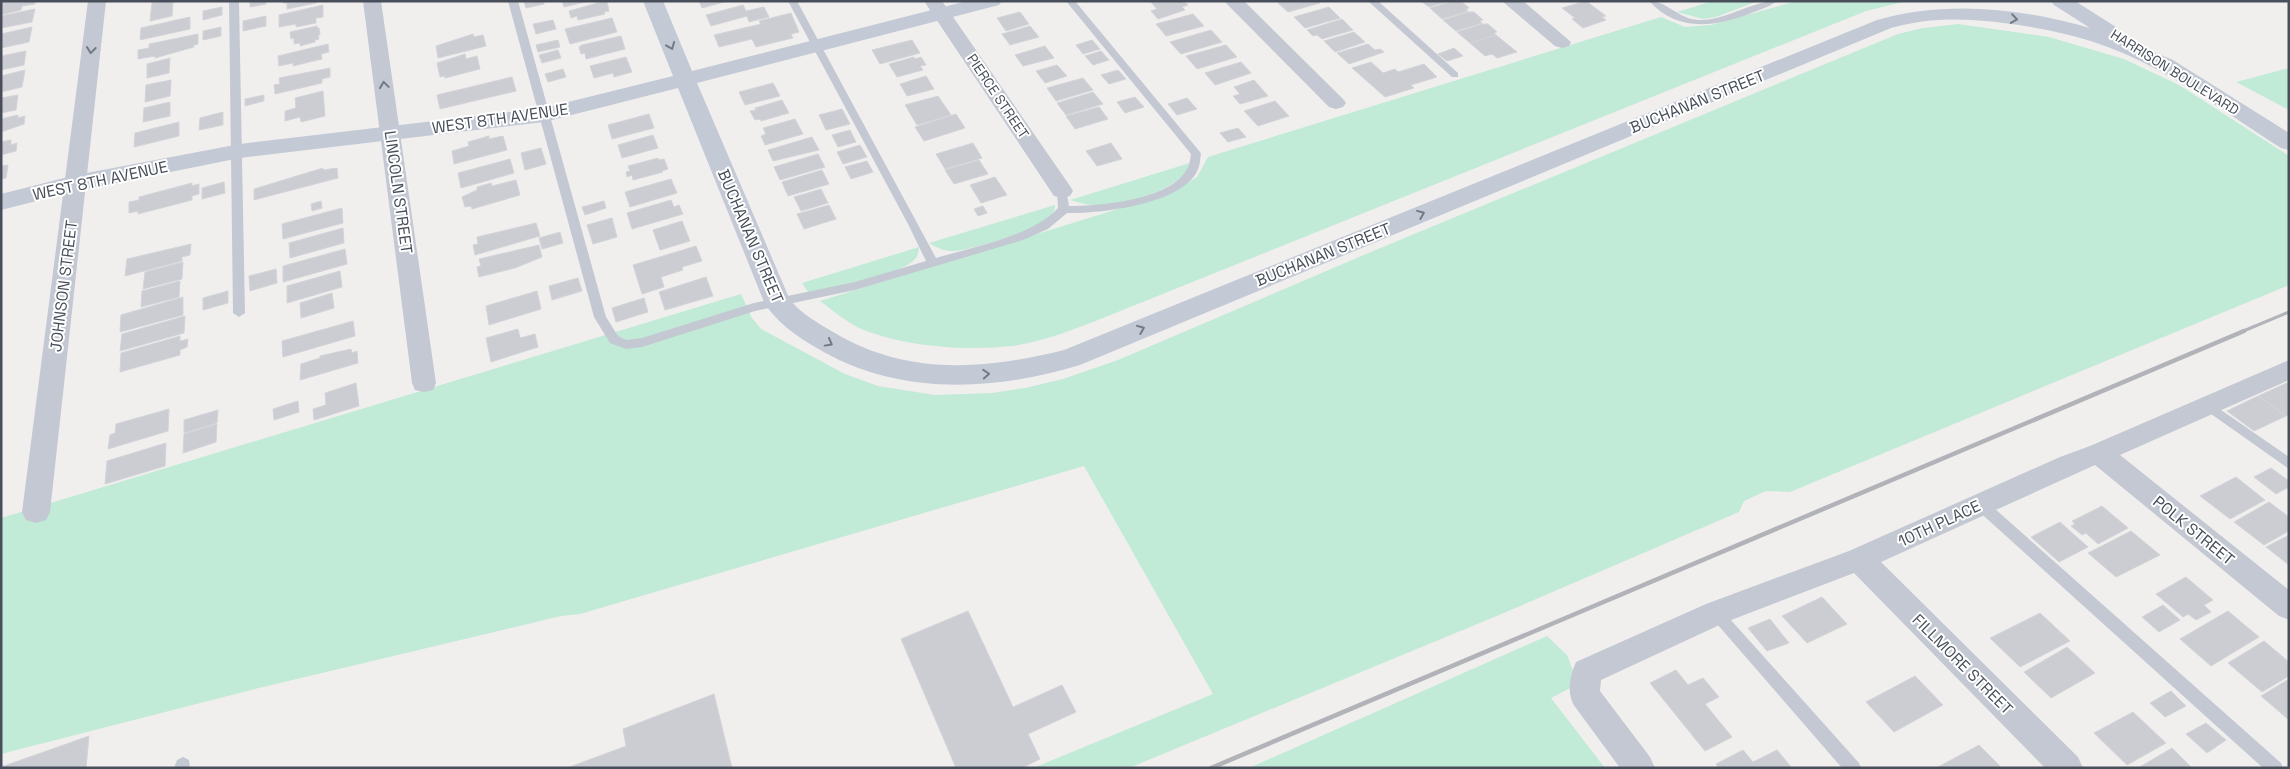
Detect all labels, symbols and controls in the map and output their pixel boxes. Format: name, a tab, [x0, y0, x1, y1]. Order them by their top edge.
one-way arrow	[2010, 13, 2018, 24]
street label: HARRISON BOULEVARD	[2107, 25, 2243, 119]
one-way arrow	[665, 41, 675, 50]
one-way arrow	[86, 46, 97, 54]
street label: PIERCE STREET	[963, 50, 1033, 142]
street label: BUCHANAN STREET	[1627, 65, 1768, 138]
one-way arrow	[379, 81, 390, 89]
street label: WEST 8TH AVENUE	[430, 99, 570, 138]
street label: LINCOLN STREET	[379, 129, 418, 255]
street label: WEST 8TH AVENUE	[31, 156, 170, 205]
street label: BUCHANAN STREET	[713, 166, 788, 306]
one-way arrow	[1416, 210, 1424, 220]
street label: BUCHANAN STREET	[1253, 218, 1394, 291]
street label: JOHNSON STREET	[45, 219, 82, 353]
one-way arrow	[1136, 325, 1145, 335]
one-way arrow	[824, 337, 833, 347]
one-way arrow	[982, 369, 990, 380]
street label: POLK STREET	[2149, 491, 2239, 570]
street label: 10TH PLACE	[1895, 495, 1984, 552]
street label: FILLMORE STREET	[1908, 610, 2017, 719]

